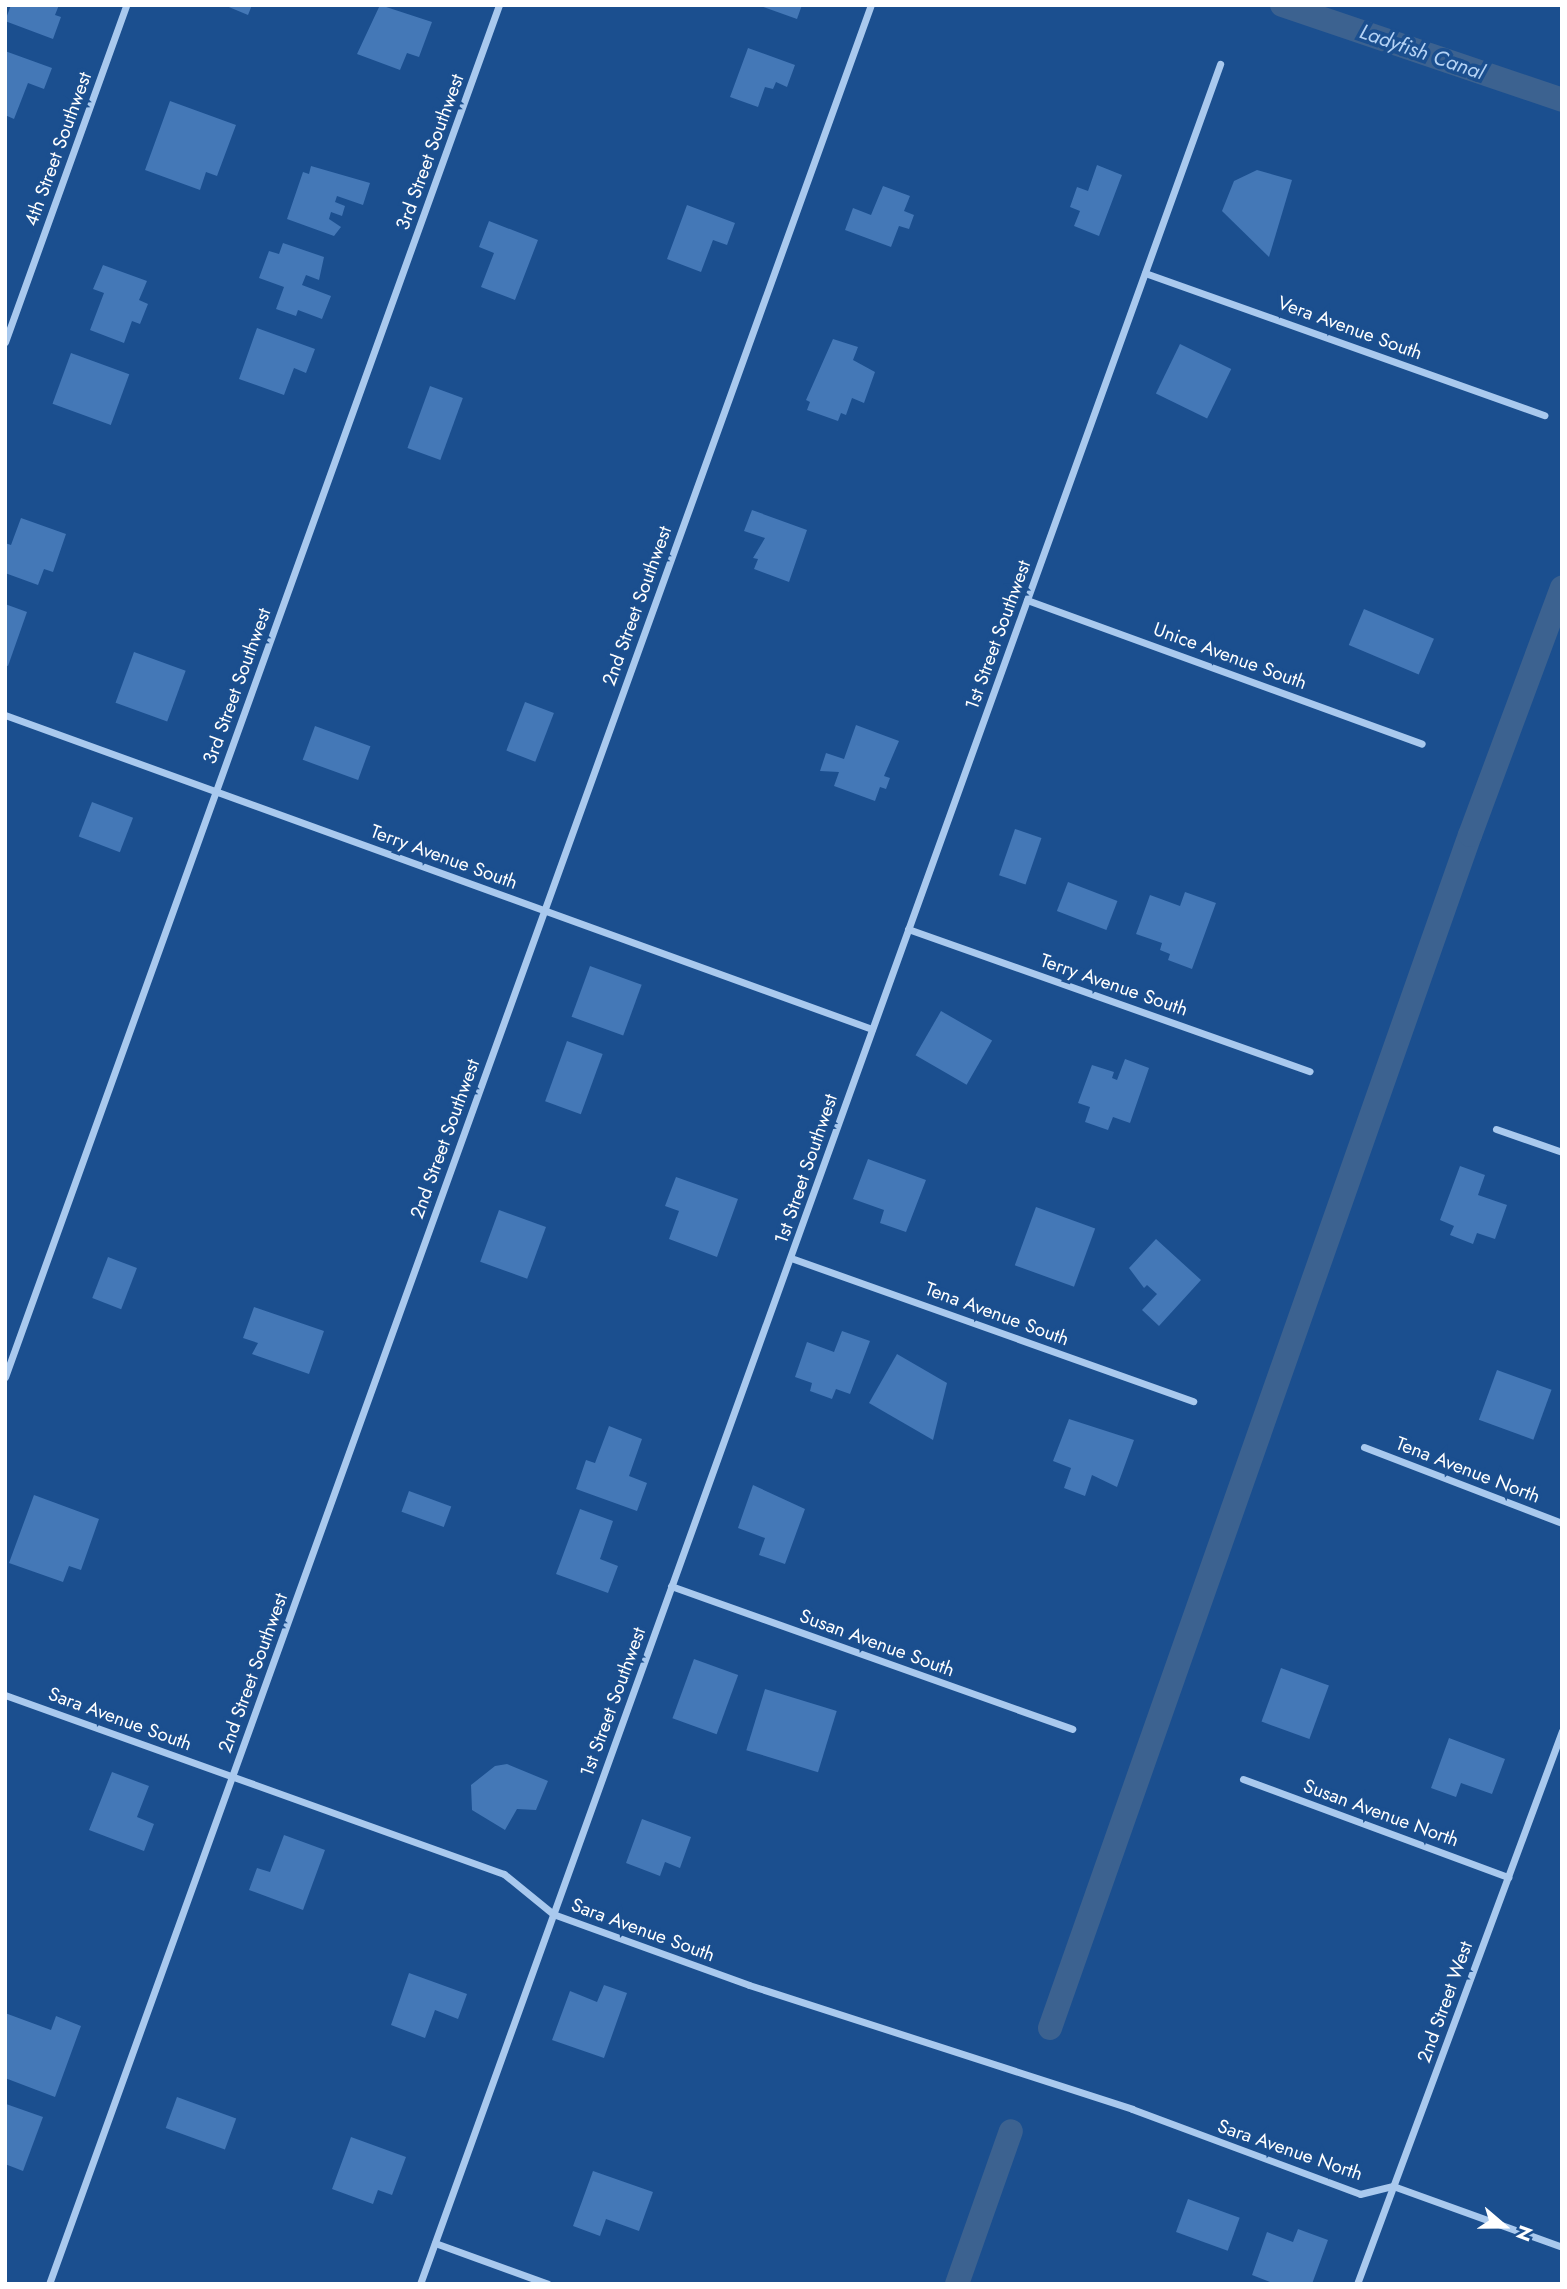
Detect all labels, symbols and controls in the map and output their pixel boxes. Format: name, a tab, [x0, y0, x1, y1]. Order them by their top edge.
water label: Ladyfish Canal	[1356, 19, 1488, 85]
street label: 4th Street Southwest	[20, 69, 96, 229]
street label: 3rd Street Southwest	[391, 71, 469, 233]
street label: Vera Avenue South	[1275, 291, 1425, 365]
street label: 2nd Street Southwest	[598, 523, 676, 689]
street label: 1st Street Southwest	[960, 557, 1036, 713]
street label: 3rd Street Southwest	[198, 605, 276, 767]
street label: Unice Avenue South	[1150, 618, 1310, 694]
street label: Terry Avenue South	[367, 820, 521, 894]
street label: Terry Avenue South	[1037, 949, 1191, 1021]
street label: 2nd Street Southwest	[406, 1056, 484, 1222]
street label: 1st Street Southwest	[770, 1091, 842, 1247]
street label: Tena Avenue South	[922, 1277, 1072, 1351]
street label: Tena Avenue North	[1393, 1432, 1543, 1508]
street label: 2nd Street Southwest	[214, 1590, 292, 1756]
street label: Susan Avenue South	[796, 1604, 958, 1682]
street label: 1st Street Southwest	[575, 1624, 651, 1780]
street label: Sara Avenue South	[45, 1682, 195, 1756]
street label: Susan Avenue North	[1300, 1774, 1462, 1852]
street label: Sara Avenue South	[568, 1893, 718, 1967]
street label: 2nd Street West	[1412, 1938, 1478, 2066]
street label: Sara Avenue North	[1214, 2114, 1366, 2186]
north arrow	[1469, 2191, 1539, 2261]
text: N	[1509, 2222, 1539, 2245]

